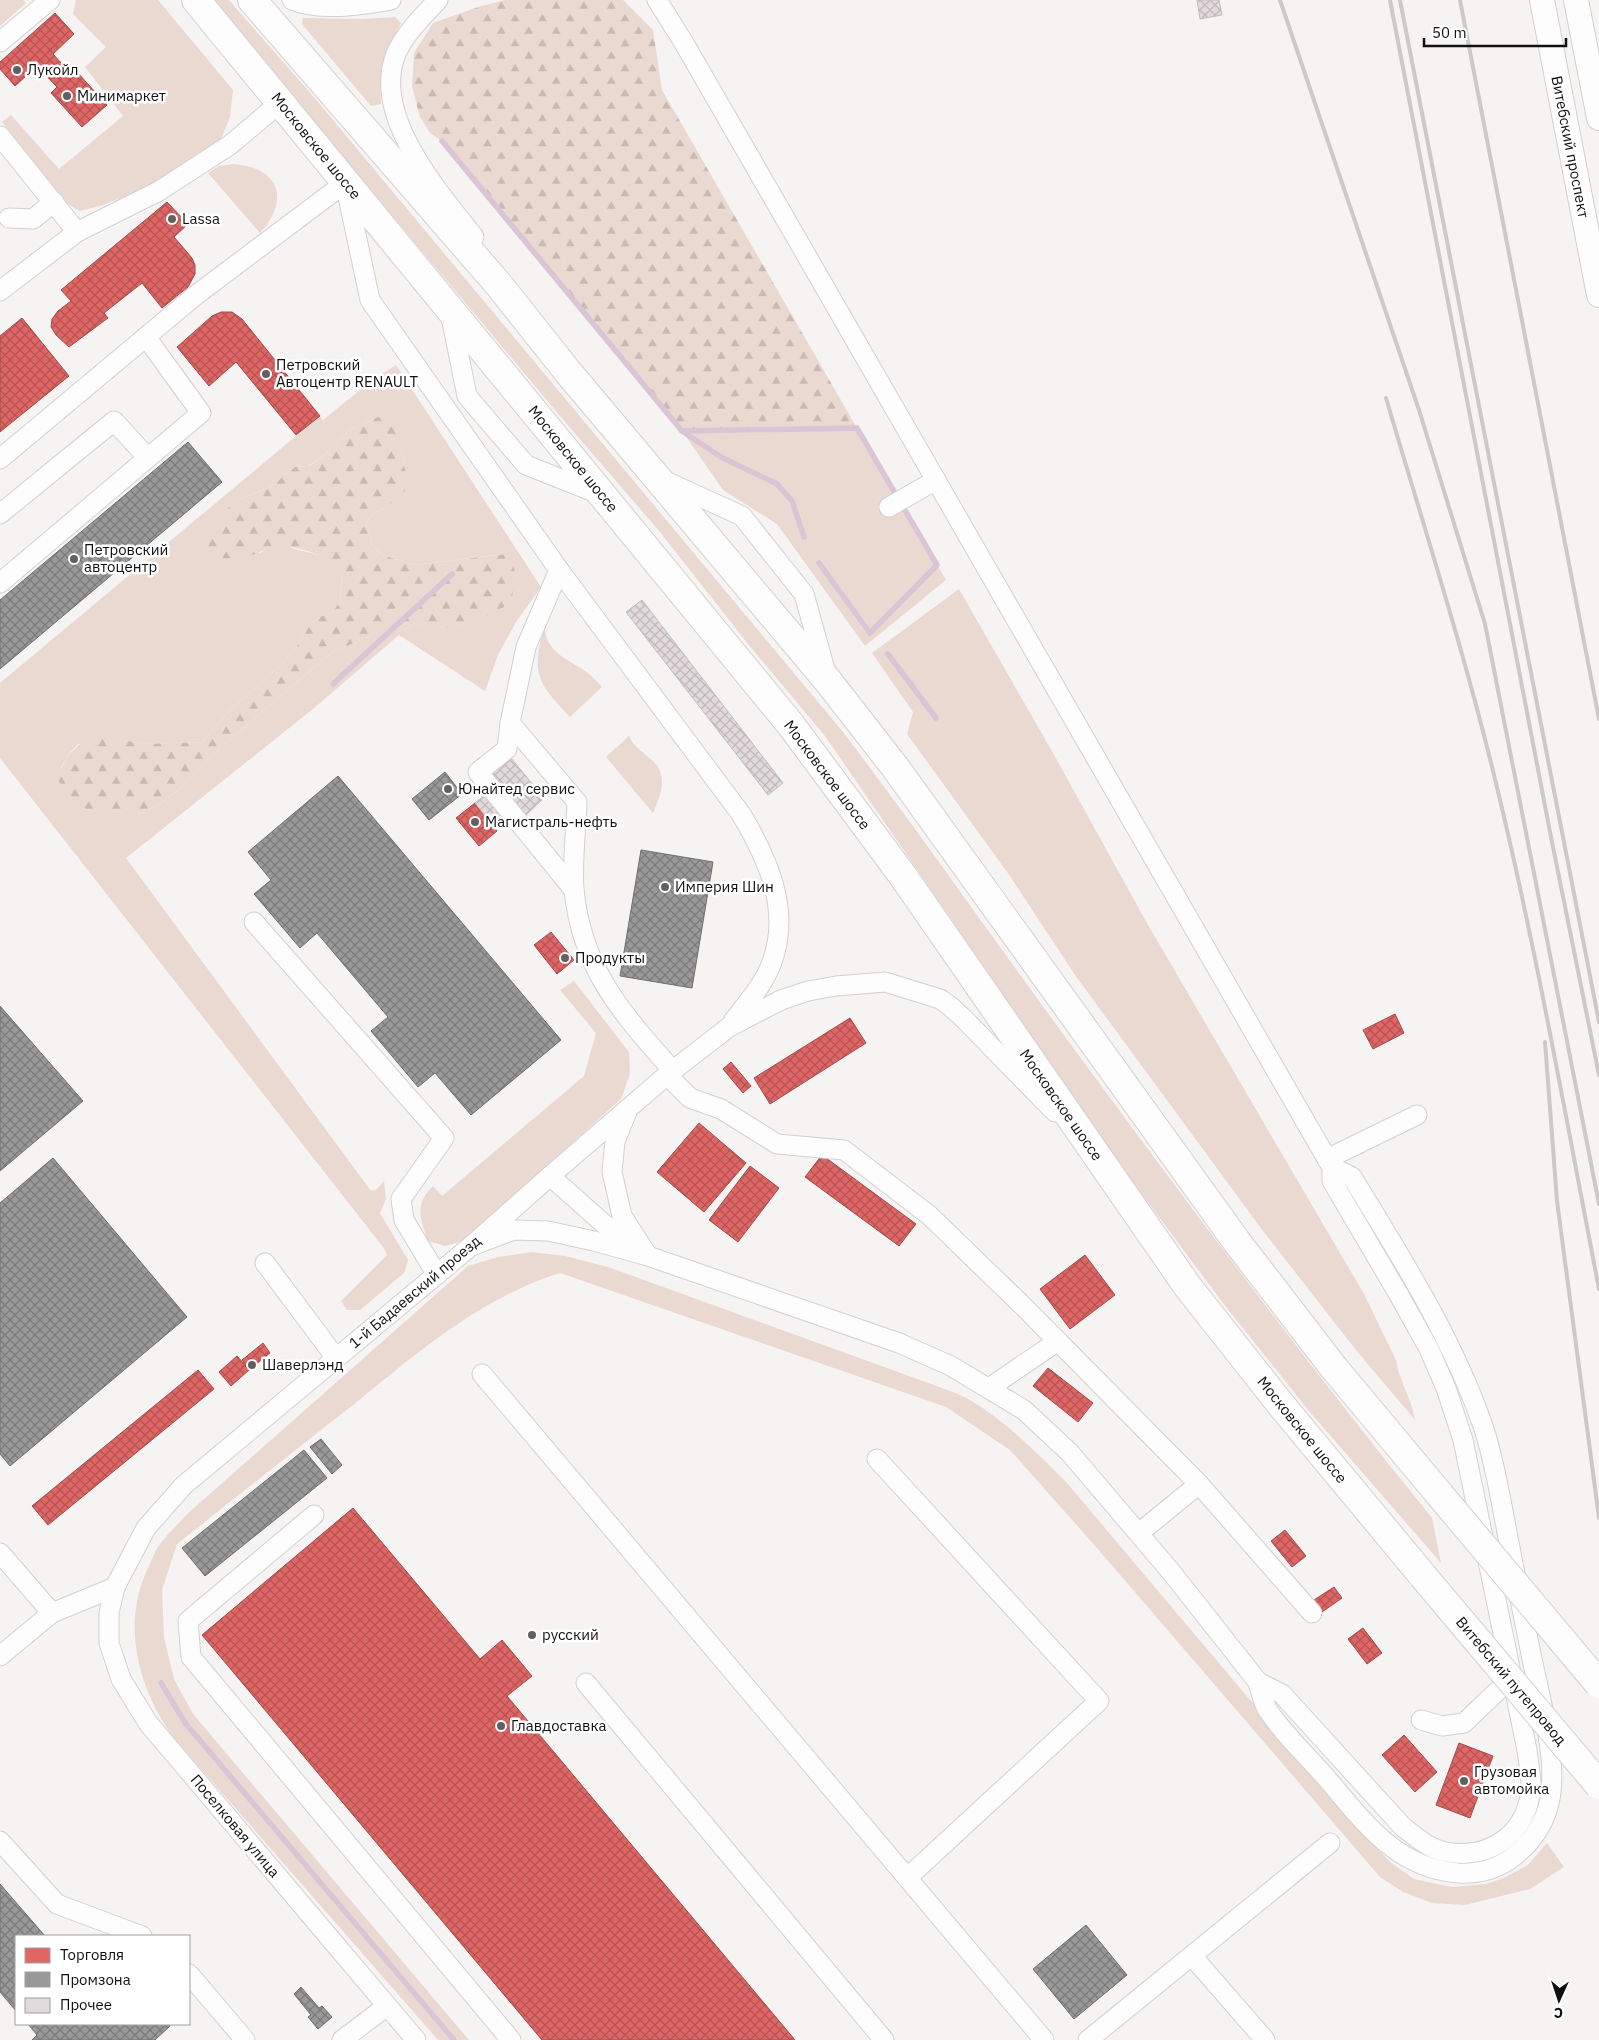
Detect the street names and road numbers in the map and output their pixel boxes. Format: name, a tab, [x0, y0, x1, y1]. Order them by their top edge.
street label: Витебский проспект	[1547, 74, 1594, 220]
street label: Московское шоссе	[267, 88, 365, 203]
street label: Московское шоссе	[524, 401, 622, 516]
street label: Московское шоссе	[780, 716, 875, 833]
street label: Московское шоссе	[1016, 1045, 1107, 1164]
street label: 1-й Бадаевский проезд	[345, 1231, 484, 1352]
street label: Московское шоссе	[1253, 1372, 1351, 1487]
street label: Витебский путепровод	[1452, 1613, 1571, 1749]
street label: Поселковая улица	[187, 1770, 284, 1881]

